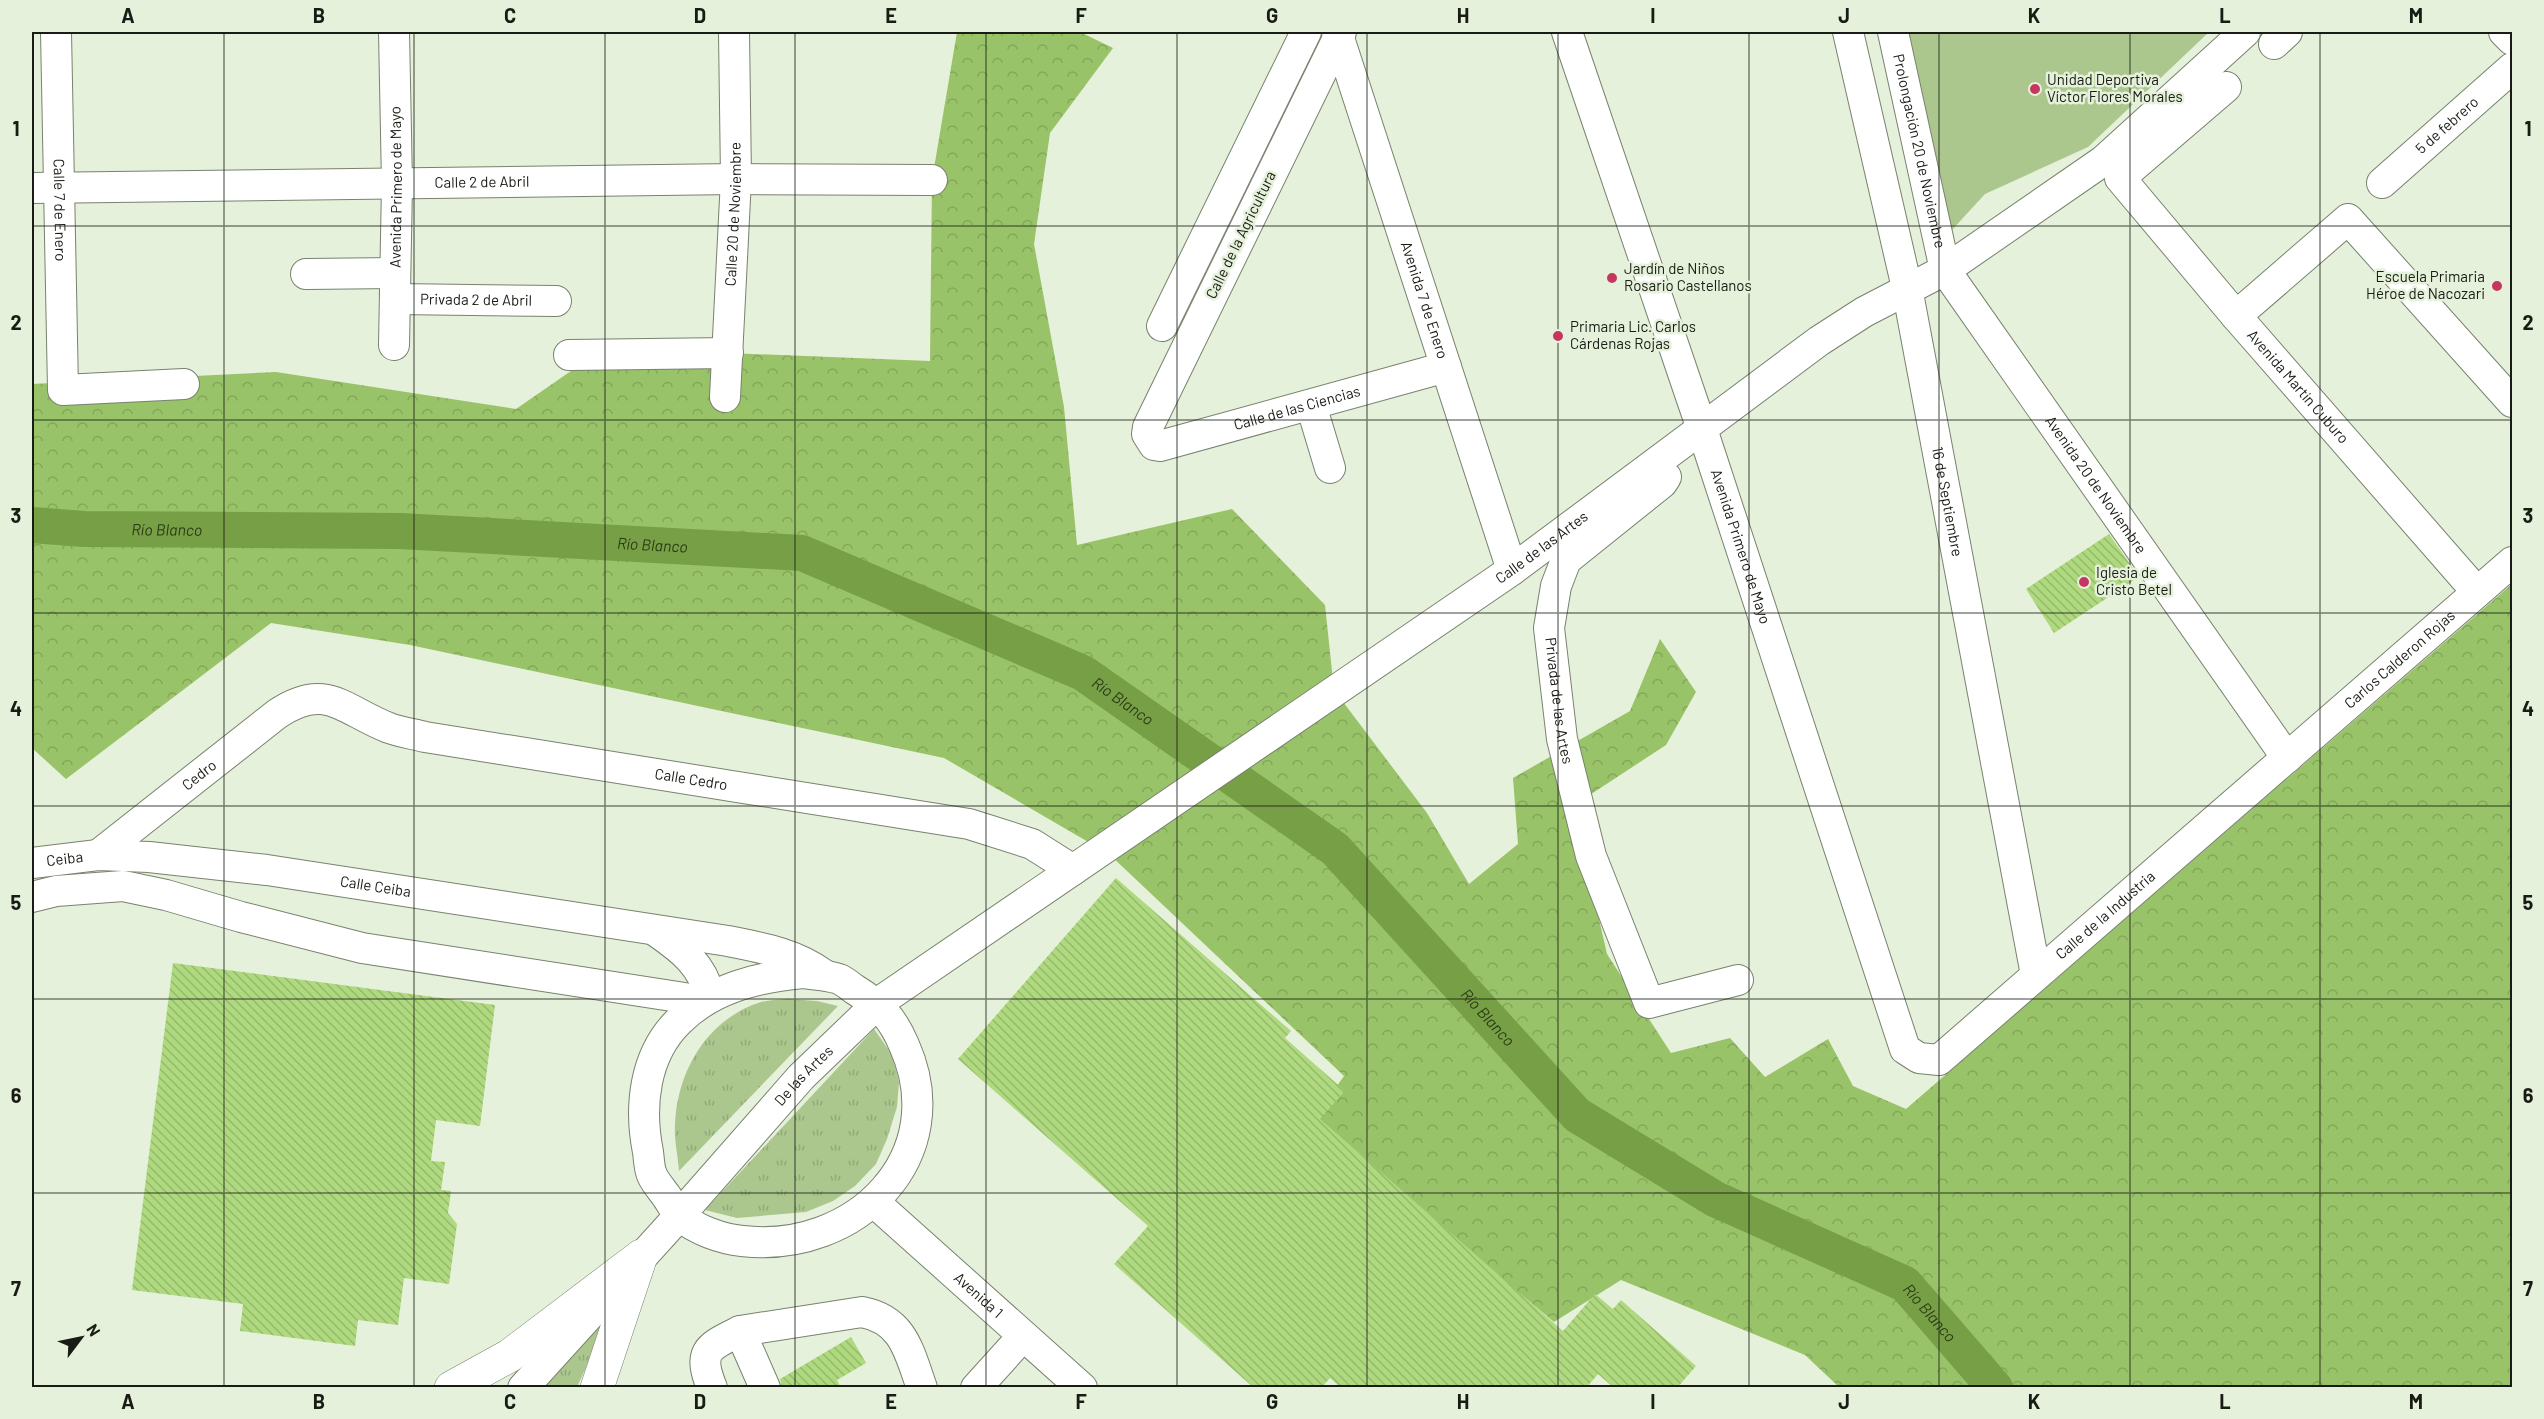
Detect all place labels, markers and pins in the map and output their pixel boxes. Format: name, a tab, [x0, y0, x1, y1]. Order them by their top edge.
place label: Unidad Deportiva Víctor Flores Morales	[2047, 70, 2183, 105]
marker: Unidad Deportiva Víctor Flores Morales	[2028, 82, 2042, 96]
place label: Jardín de Niños Rosario Castellanos	[1624, 259, 1752, 294]
place label: Escuela Primaria Héroe de Nacozari	[2366, 267, 2485, 302]
marker: Jardín de Niños Rosario Castellanos	[1605, 271, 1619, 285]
marker: Escuela Primaria Héroe de Nacozari	[2490, 279, 2504, 293]
place label: Primaria Lic. Carlos Cárdenas Rojas	[1570, 317, 1696, 352]
marker: Primaria Lic. Carlos Cárdenas Rojas	[1551, 329, 1565, 343]
place label: Iglesia de Cristo Betel	[2096, 563, 2172, 598]
marker: Iglesia de Cristo Betel	[2077, 575, 2091, 589]

